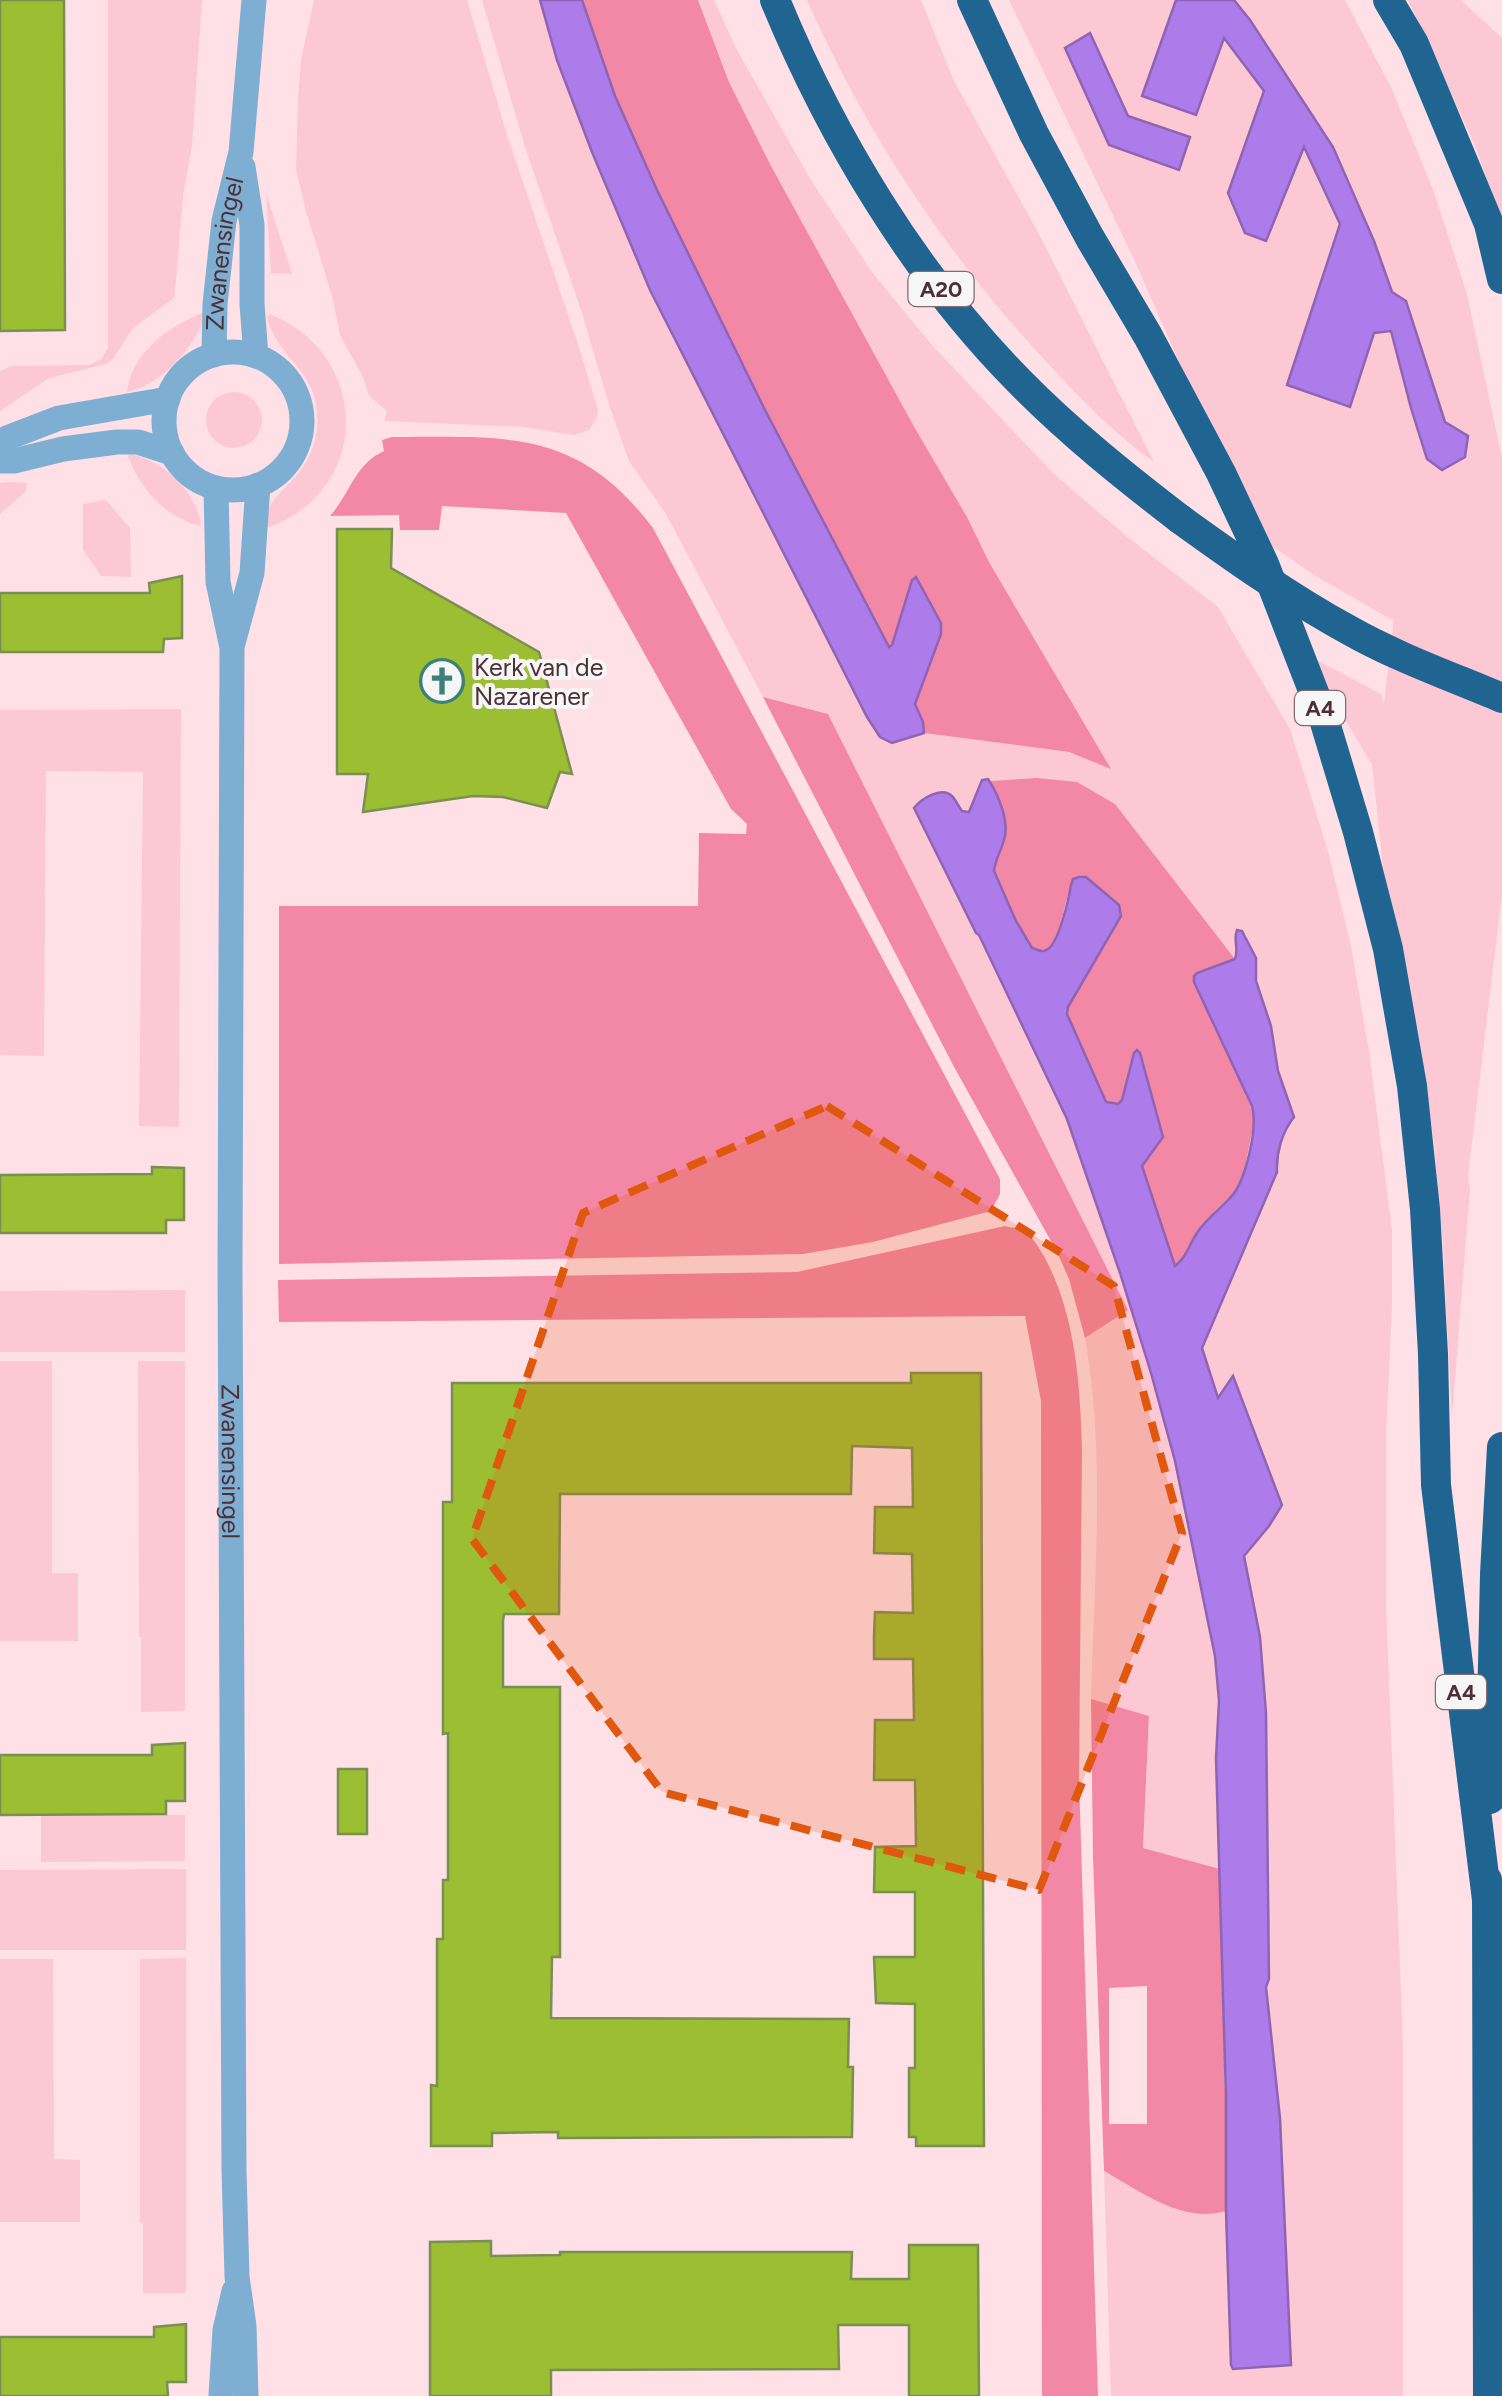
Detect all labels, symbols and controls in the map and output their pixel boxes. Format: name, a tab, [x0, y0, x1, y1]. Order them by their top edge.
street label: Zwanensingel	[199, 174, 249, 331]
road number: A20	[908, 272, 974, 306]
place label: Kerk van de Nazarener	[474, 652, 603, 711]
church icon: Kerk van de Nazarener	[419, 658, 465, 704]
road number: A4	[1295, 691, 1345, 725]
street label: Zwanensingel	[216, 1384, 246, 1539]
road number: A4	[1436, 1675, 1486, 1709]

